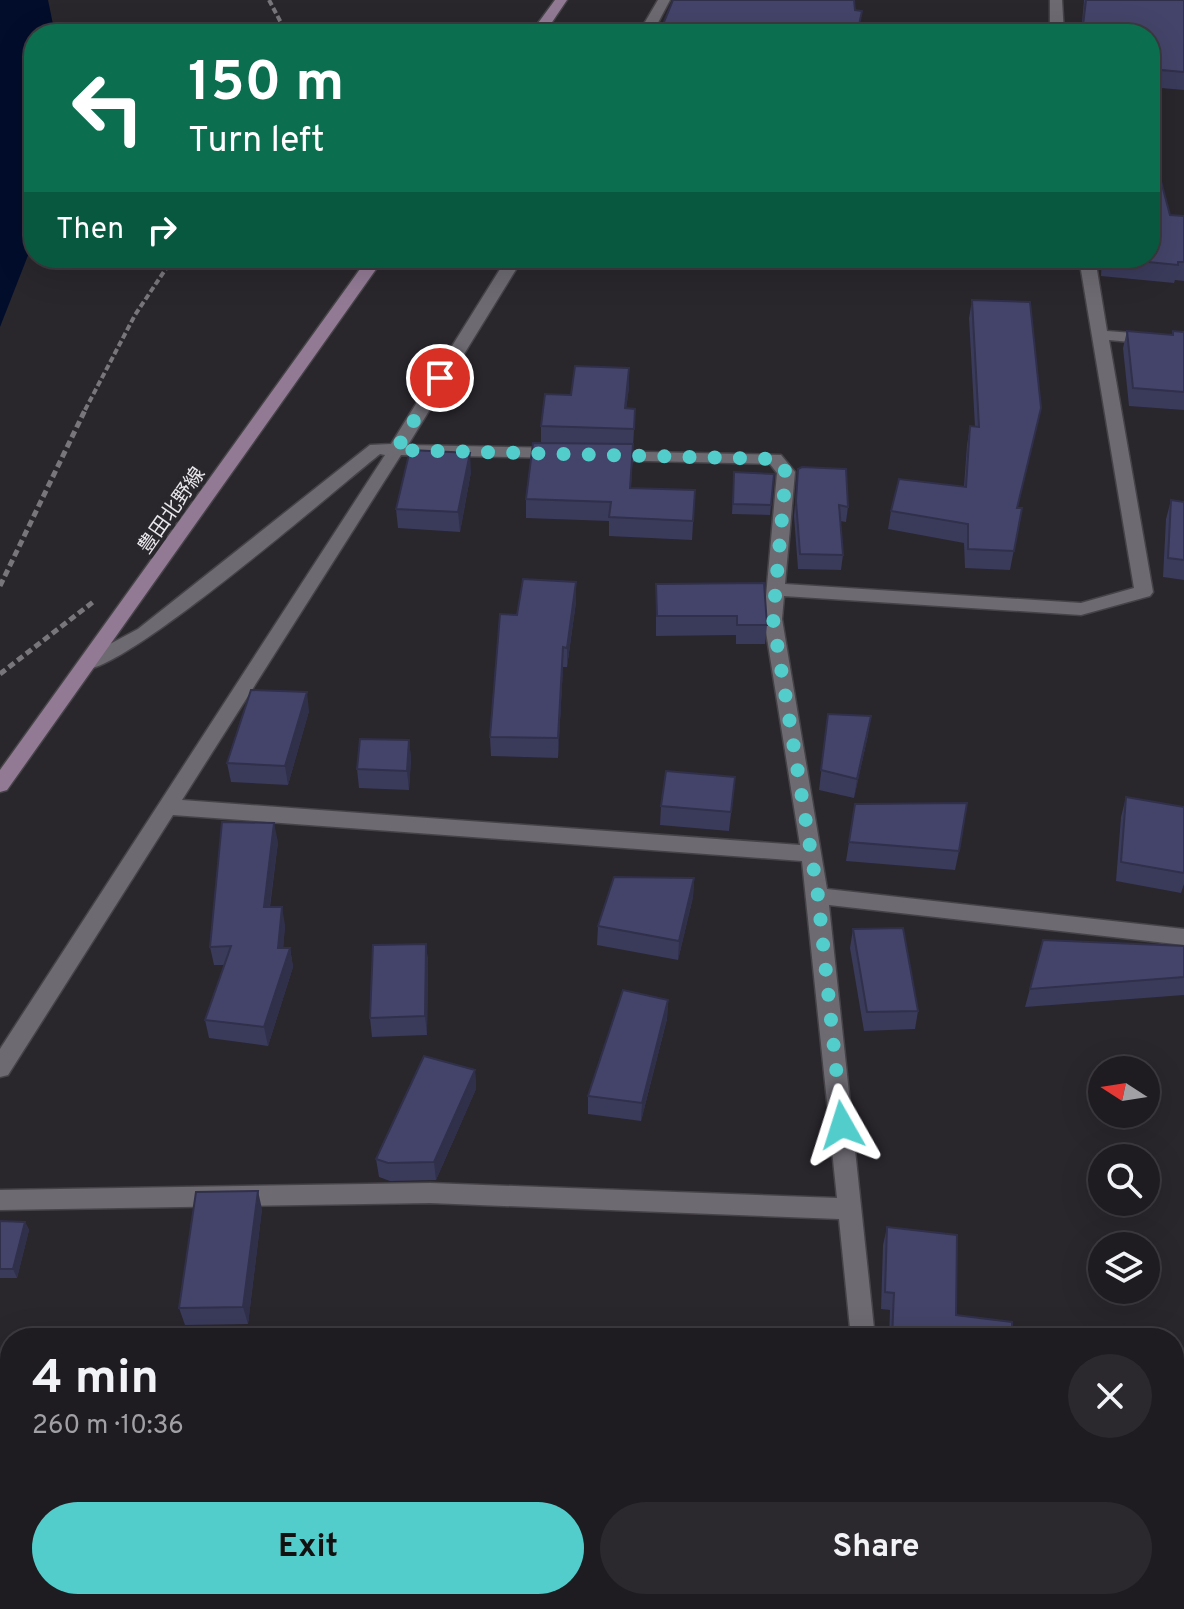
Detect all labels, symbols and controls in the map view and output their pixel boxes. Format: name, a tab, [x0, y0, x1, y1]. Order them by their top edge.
text: 150 m	[188, 50, 344, 120]
icon: left	[56, 56, 160, 160]
text: Turn left	[188, 119, 325, 165]
icon: right	[140, 208, 184, 252]
text: Then	[56, 212, 124, 249]
pin	[406, 344, 474, 412]
icon: arrive	[418, 356, 462, 400]
street label: 豊田北野線	[133, 463, 212, 560]
north arrow	[1088, 1056, 1160, 1128]
map controls	[1088, 1056, 1160, 1304]
position arrow	[800, 1083, 884, 1167]
button: search	[1088, 1144, 1160, 1216]
button: layers	[1088, 1232, 1160, 1304]
text: 4 min	[32, 1350, 159, 1410]
button: close	[1068, 1354, 1152, 1438]
text: 260 m · 10:36	[32, 1410, 184, 1443]
button: Exit	[32, 1502, 584, 1594]
button: Share	[600, 1502, 1152, 1594]

